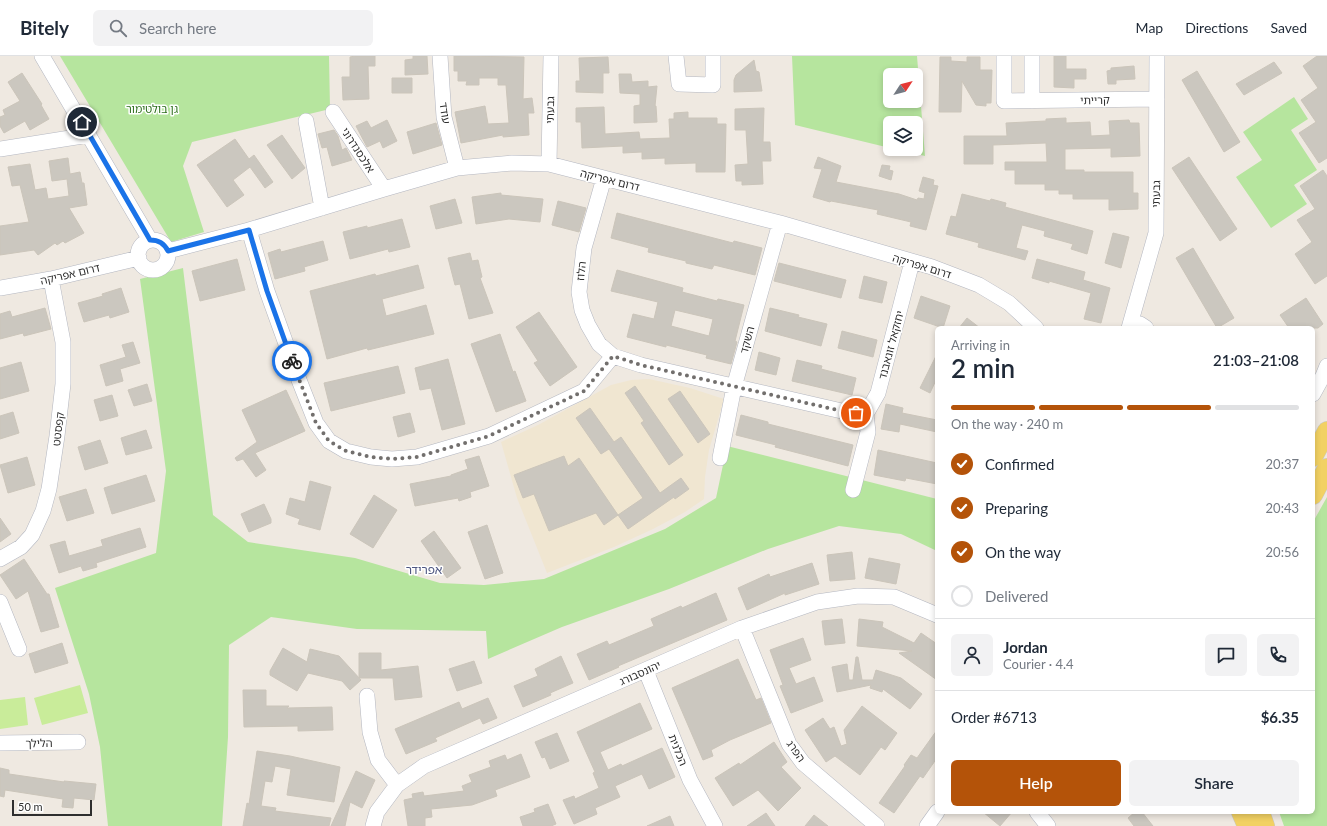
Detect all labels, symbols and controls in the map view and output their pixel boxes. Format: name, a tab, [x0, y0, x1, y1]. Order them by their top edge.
search box	[93, 10, 373, 46]
text: Bitely	[20, 16, 69, 39]
icon: search	[107, 17, 129, 39]
text: Search here	[139, 19, 216, 37]
text: Map	[1136, 19, 1163, 36]
text: Directions	[1185, 19, 1248, 36]
text: Saved	[1270, 19, 1307, 36]
north arrow	[883, 68, 923, 108]
map controls	[883, 68, 923, 156]
street label: קרייתי	[1080, 93, 1110, 106]
street label: גבעתי	[543, 96, 556, 124]
street label: עודד	[438, 101, 453, 125]
park label: גן בולטימור	[126, 102, 178, 115]
pin	[65, 105, 99, 139]
icon: home	[71, 111, 93, 133]
button: layers	[883, 116, 923, 156]
street label: אלכסנדרוני	[339, 125, 378, 175]
street label: דרום אפריקה	[579, 166, 641, 193]
street label: גבעתי	[1149, 180, 1162, 208]
street label: דרום אפריקה	[891, 250, 953, 281]
street label: דרום אפריקה	[39, 260, 101, 287]
street label: הלוז	[573, 260, 588, 281]
street label: יחזקאל זונאבנד	[875, 309, 906, 381]
street label: השקד	[737, 325, 756, 355]
text: Arriving in	[951, 337, 1010, 353]
courier	[272, 341, 312, 381]
icon: bike	[281, 350, 303, 372]
text: 21:03–21:08	[1213, 351, 1299, 369]
text: 2 min	[951, 352, 1015, 384]
pin	[839, 396, 873, 430]
icon: bag	[845, 402, 867, 424]
street label: קפסטט	[49, 411, 66, 447]
text: On the way · 240 m	[951, 416, 1063, 432]
icon: check	[951, 453, 973, 475]
text: Confirmed	[985, 455, 1054, 473]
text: 20:37	[1266, 456, 1299, 472]
icon: check	[951, 497, 973, 519]
text: Preparing	[985, 499, 1048, 517]
text: 20:43	[1266, 500, 1299, 516]
icon: check	[951, 541, 973, 563]
text: On the way	[985, 543, 1061, 561]
text: 20:56	[1266, 544, 1299, 560]
district label: אפרידר	[406, 562, 443, 577]
text: Delivered	[985, 587, 1048, 605]
button: person	[951, 634, 993, 676]
button: chat	[1205, 634, 1247, 676]
button: phone	[1257, 634, 1299, 676]
text: Jordan	[1003, 638, 1048, 656]
text: Courier · 4.4	[1003, 656, 1074, 672]
street label: יהונסבורג	[617, 658, 662, 687]
text: Order #6713	[951, 708, 1037, 726]
text: $6.35	[1261, 708, 1299, 726]
street label: הכלנית	[666, 732, 691, 768]
street label: הלילך	[25, 736, 53, 749]
street label: הפרג	[784, 737, 808, 764]
button: Help	[951, 760, 1121, 806]
button: Share	[1129, 760, 1299, 806]
scale bar	[12, 798, 92, 817]
text: 50 m	[18, 800, 43, 813]

